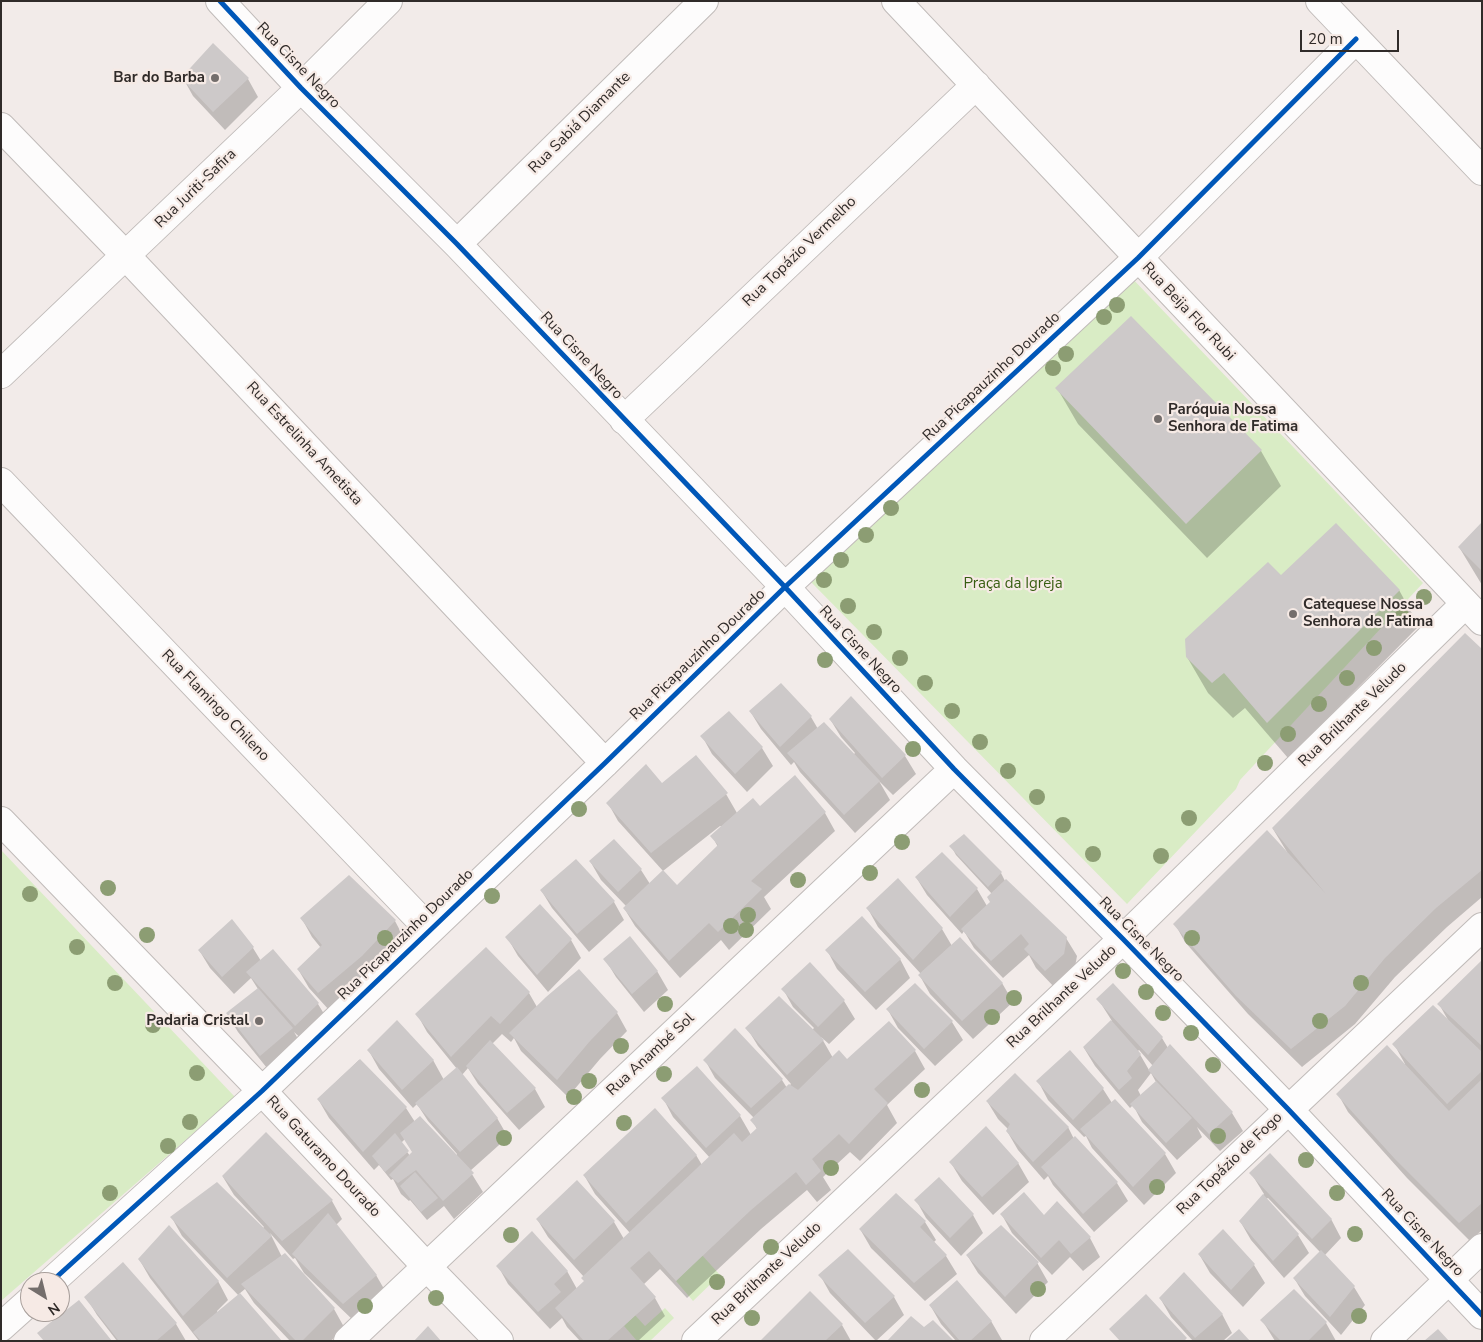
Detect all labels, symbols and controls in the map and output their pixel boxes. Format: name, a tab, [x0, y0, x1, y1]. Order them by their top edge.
street label: Rua Cisne Negro	[252, 19, 344, 113]
scale bar	[1303, 20, 1402, 52]
text: 20 m	[1308, 29, 1343, 49]
street label: Rua Sabiá Diamante	[525, 68, 635, 178]
place label: Bar do Barba	[113, 69, 205, 87]
marker: Bar do Barba	[209, 72, 221, 84]
street label: Rua Juriti-Safira	[152, 146, 240, 232]
street label: Rua Topázio Vermelho	[740, 193, 860, 311]
street label: Rua Beija Flor Rubi	[1138, 259, 1238, 365]
street label: Rua Cisne Negro	[536, 309, 626, 403]
street label: Rua Picapauzinho Dourado	[920, 309, 1064, 445]
street label: Rua Estrelinha Ametista	[242, 379, 366, 509]
place label: Paróquia Nossa Senhora de Fatima	[1168, 401, 1298, 436]
marker: Paróquia Nossa Senhora de Fatima	[1152, 413, 1164, 425]
park label: Praça da Igreja	[963, 575, 1063, 593]
street label: Rua Picapauzinho Dourado	[627, 586, 769, 724]
place label: Catequese Nossa Senhora de Fatima	[1303, 596, 1433, 631]
street label: Rua Cisne Negro	[815, 603, 905, 697]
marker: Catequese Nossa Senhora de Fatima	[1287, 608, 1299, 620]
street label: Rua Flamingo Chileno	[157, 647, 273, 765]
street label: Rua Brilhante Veludo	[1295, 659, 1411, 771]
street label: Rua Picapauzinho Dourado	[335, 866, 477, 1004]
street label: Rua Cisne Negro	[1095, 894, 1187, 986]
street label: Rua Brilhante Veludo	[1004, 942, 1120, 1052]
street label: Rua Anambé Sol	[604, 1010, 698, 1100]
place label: Padaria Cristal	[146, 1012, 249, 1030]
marker: Padaria Cristal	[253, 1015, 265, 1027]
street label: Rua Gaturamo Dourado	[262, 1093, 384, 1221]
street label: Rua Topázio de Fogo	[1173, 1109, 1287, 1219]
street label: Rua Cisne Negro	[1377, 1186, 1467, 1280]
street label: Rua Brilhante Veludo	[709, 1219, 825, 1329]
north arrow	[20, 1272, 70, 1322]
text: N	[44, 1298, 63, 1319]

